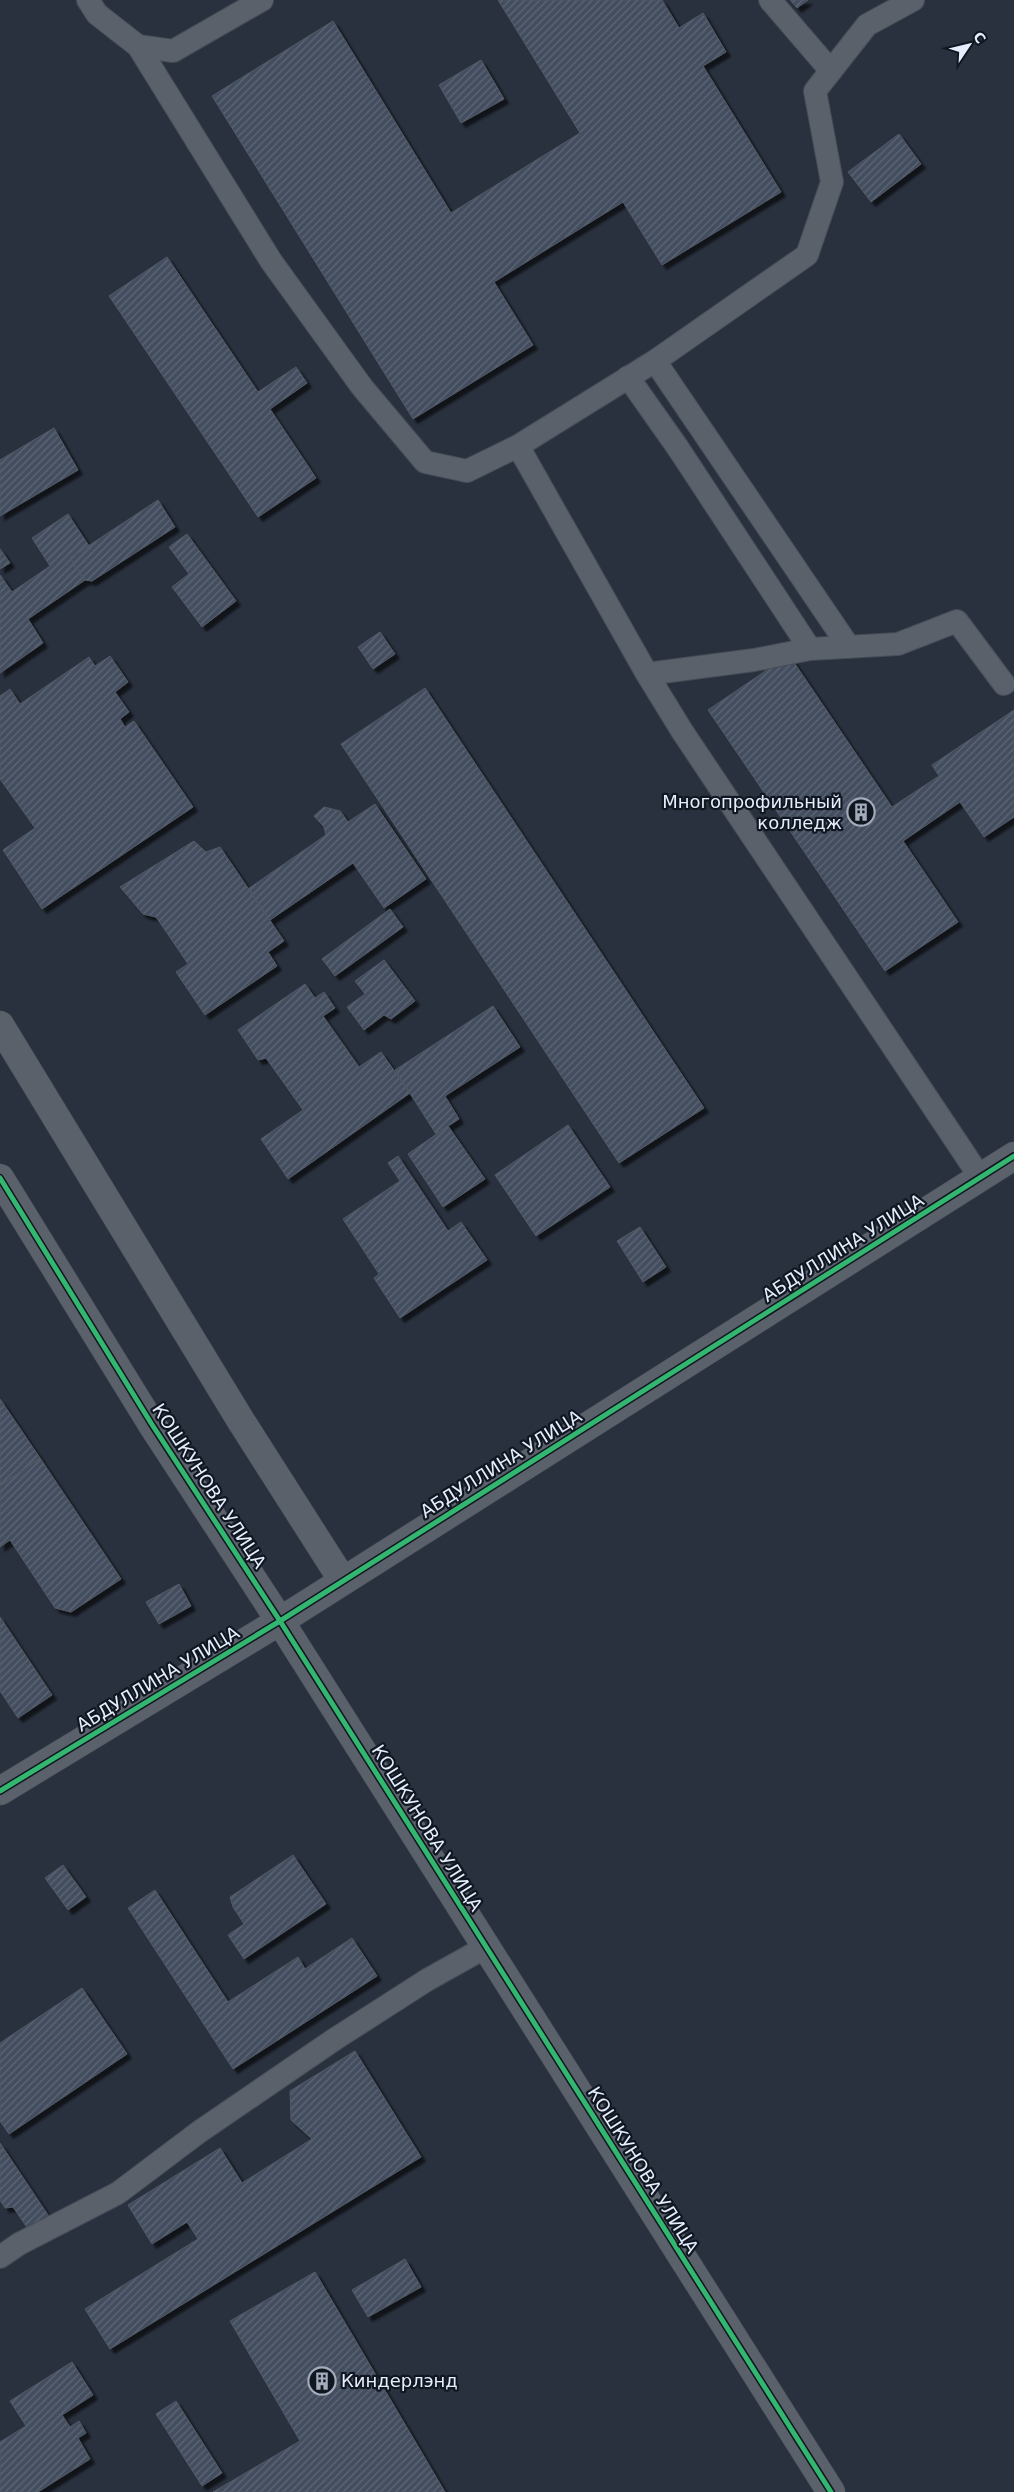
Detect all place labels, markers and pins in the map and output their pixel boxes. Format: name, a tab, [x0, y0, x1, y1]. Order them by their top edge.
place label: Многопрофильный колледж	[662, 791, 842, 833]
building icon: Многопрофильный колледж	[846, 797, 876, 827]
building icon: Киндерлэнд	[307, 2366, 337, 2396]
place label: Киндерлэнд	[341, 2370, 458, 2391]

